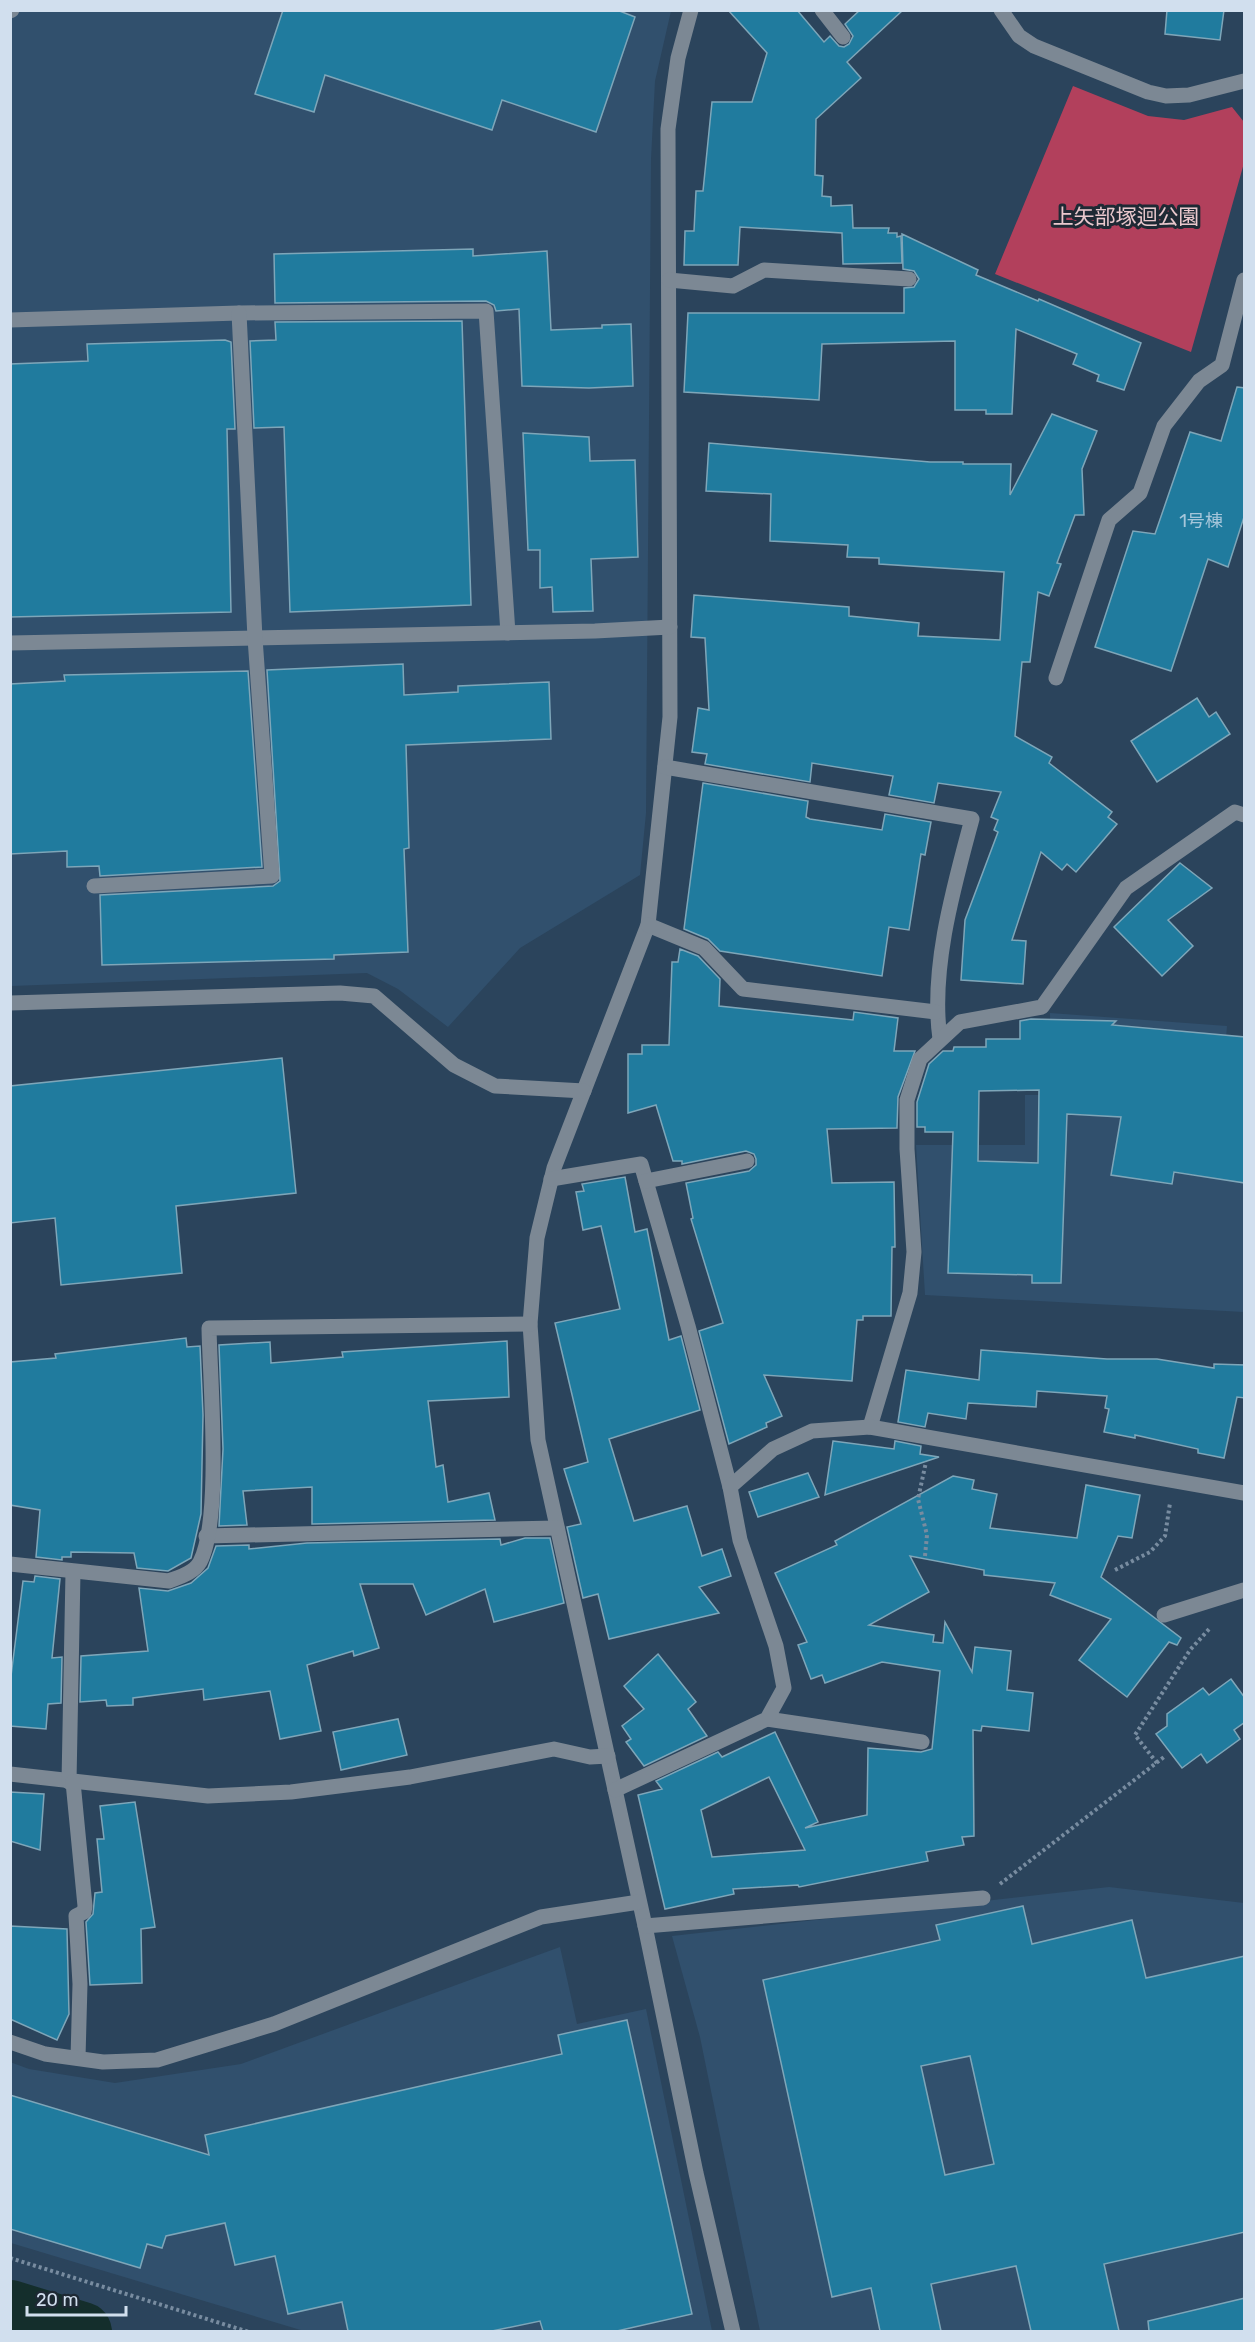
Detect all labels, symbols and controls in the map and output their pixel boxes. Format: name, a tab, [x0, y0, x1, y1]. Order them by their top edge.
park label: 上矢部塚迴公園	[1053, 204, 1200, 229]
house number: 1号棟	[1179, 510, 1223, 532]
scale bar	[27, 2279, 126, 2317]
text: 20 m	[36, 2289, 78, 2311]

